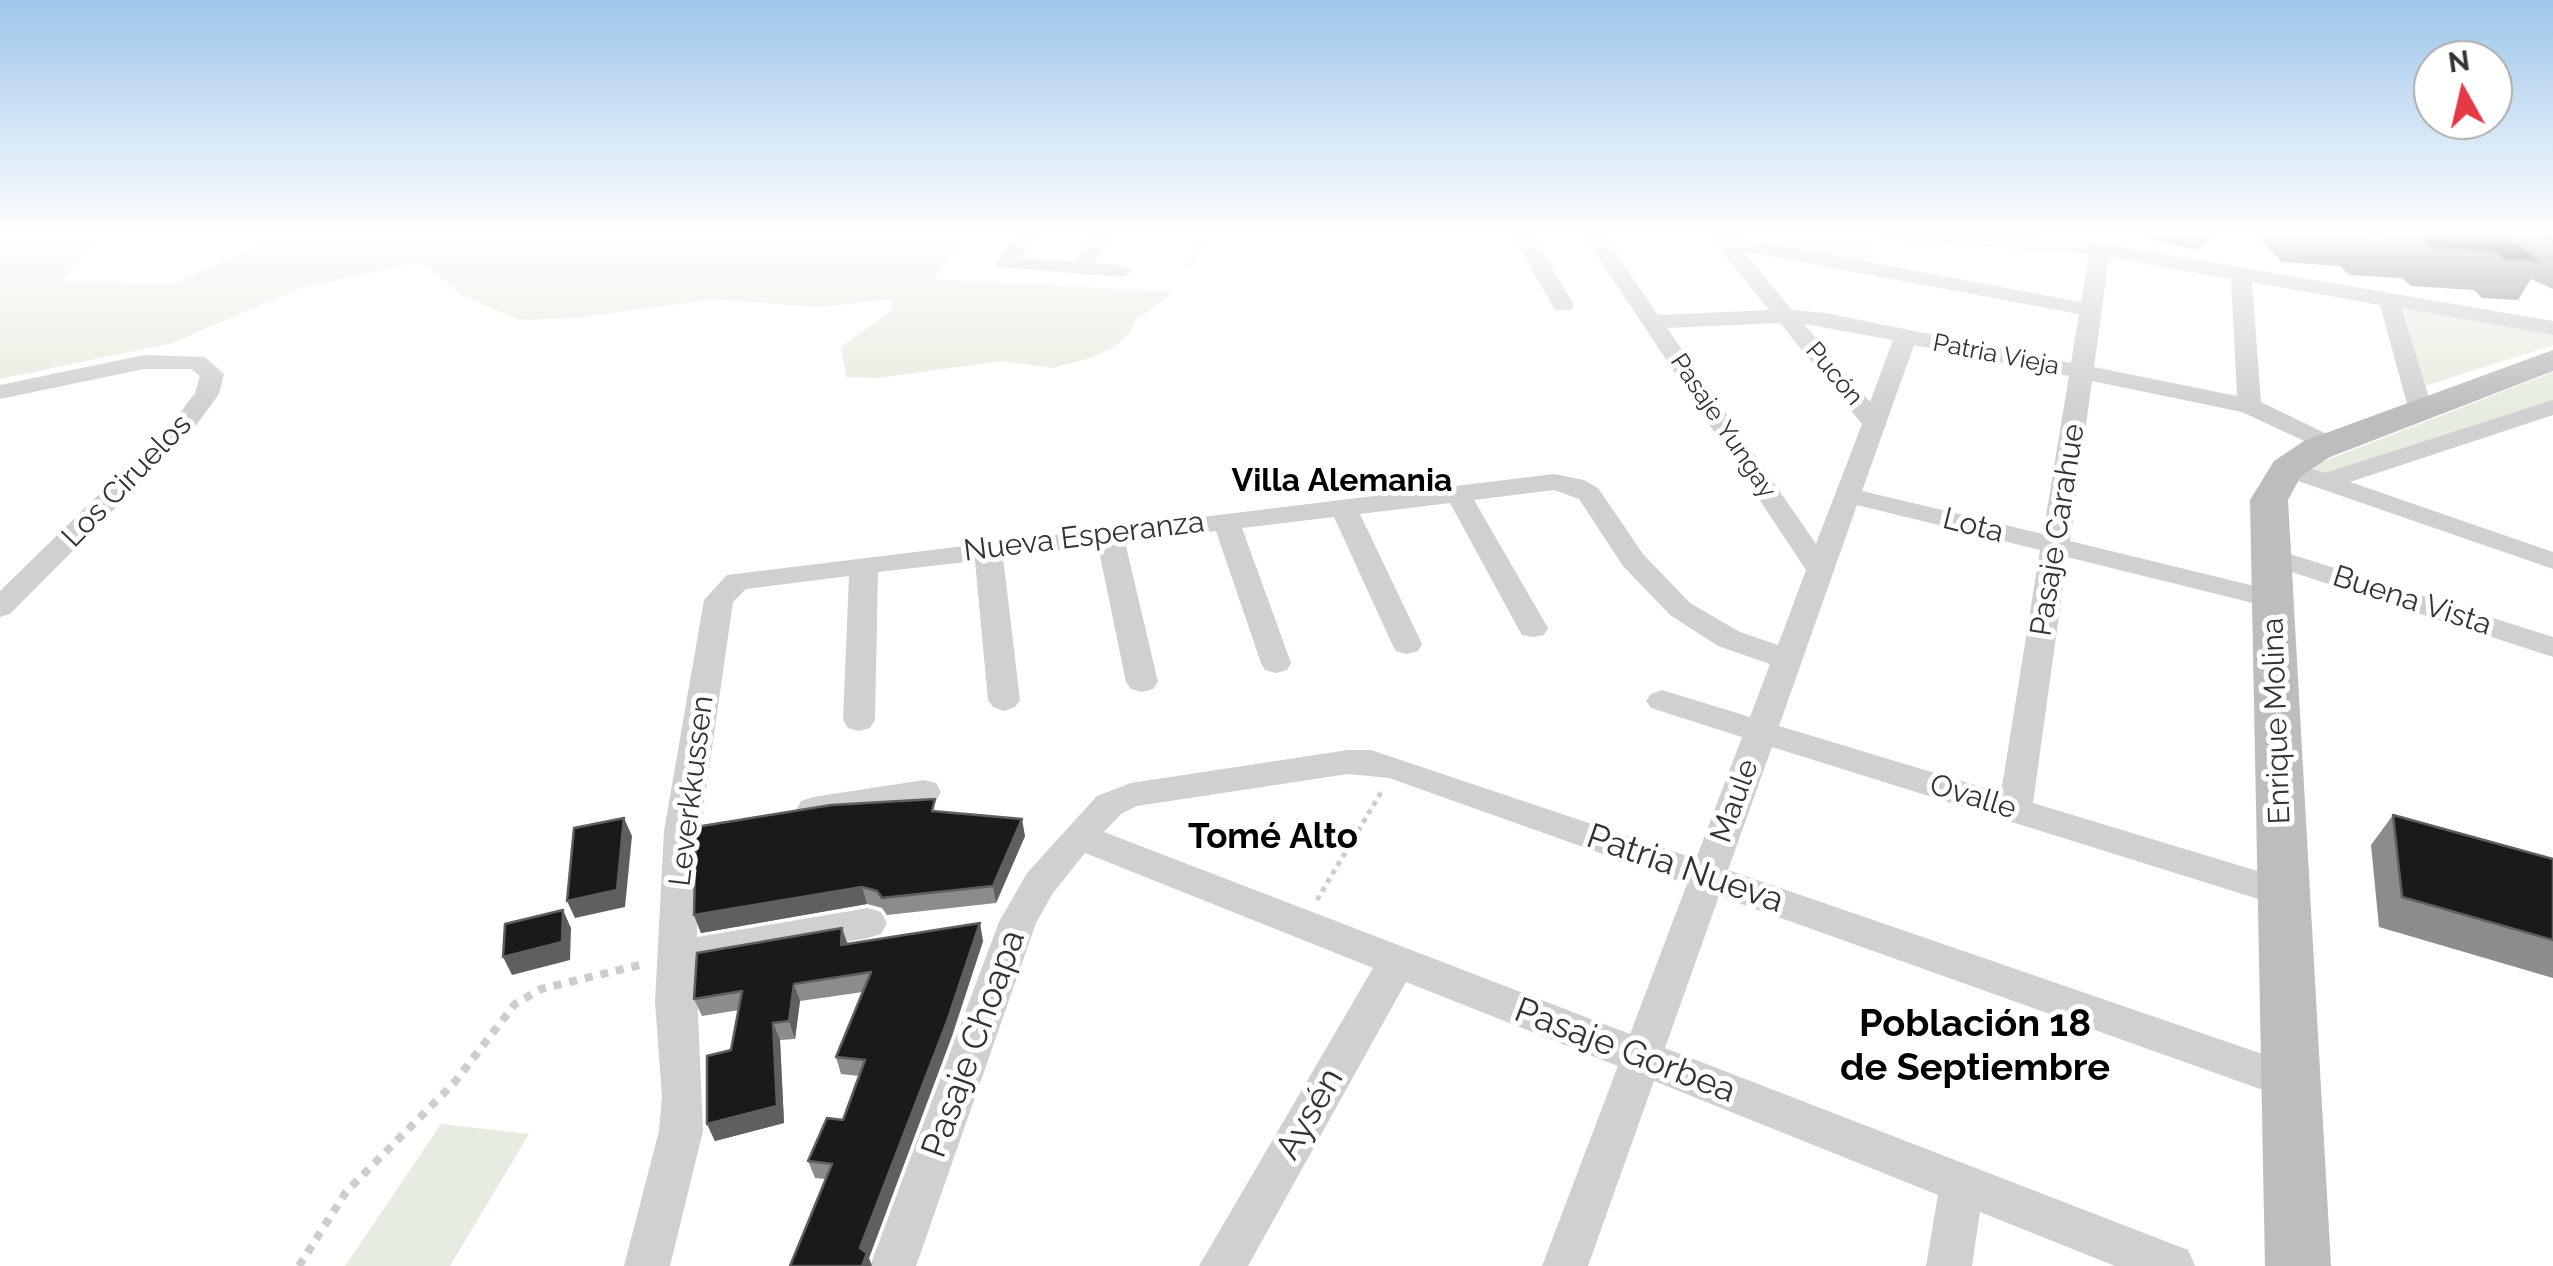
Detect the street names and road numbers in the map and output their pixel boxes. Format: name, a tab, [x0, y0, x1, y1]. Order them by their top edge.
street label: Patria Vieja	[1930, 328, 2062, 382]
street label: Pucón	[1799, 336, 1869, 412]
street label: Pasaje Yungay	[1664, 348, 1782, 504]
street label: Los Ciruelos	[55, 407, 199, 555]
street label: Pasaje Carahue	[2023, 421, 2093, 639]
street label: Lota	[1939, 501, 2007, 551]
street label: Nueva Esperanza	[962, 504, 1206, 570]
street label: Buena Vista	[2328, 558, 2496, 644]
street label: Enrique Molina	[2255, 617, 2299, 825]
street label: Leverkkussen	[662, 694, 722, 888]
street label: Maule	[1703, 754, 1767, 848]
street label: Ovalle	[1925, 767, 2021, 827]
street label: Patria Nueva	[1581, 816, 1789, 922]
street label: Pasaje Choapa	[913, 925, 1035, 1163]
street label: Pasaje Gorbea	[1509, 990, 1741, 1112]
street label: Aysén	[1267, 1061, 1353, 1167]

